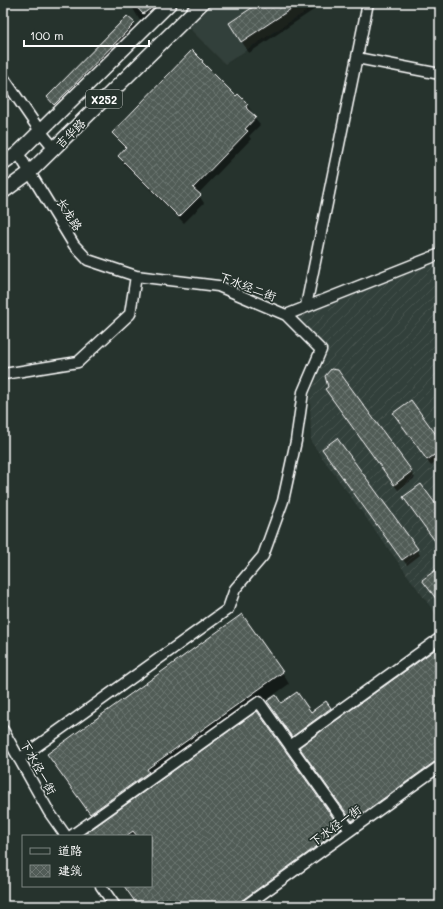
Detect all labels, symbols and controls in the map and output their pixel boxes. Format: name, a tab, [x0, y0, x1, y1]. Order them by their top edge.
scale bar	[24, 22, 149, 48]
text: 100 m	[30, 27, 64, 43]
road number: X252	[86, 90, 122, 108]
street label: 吉华路	[51, 115, 89, 151]
street label: 长龙路	[54, 194, 86, 234]
street label: 下水经二街	[217, 268, 279, 304]
street label: 下水径一街	[17, 737, 61, 797]
street label: 下水径一街	[306, 801, 364, 849]
legend	[22, 835, 152, 887]
text: 道路	[58, 842, 82, 858]
text: 建筑	[58, 862, 82, 878]

